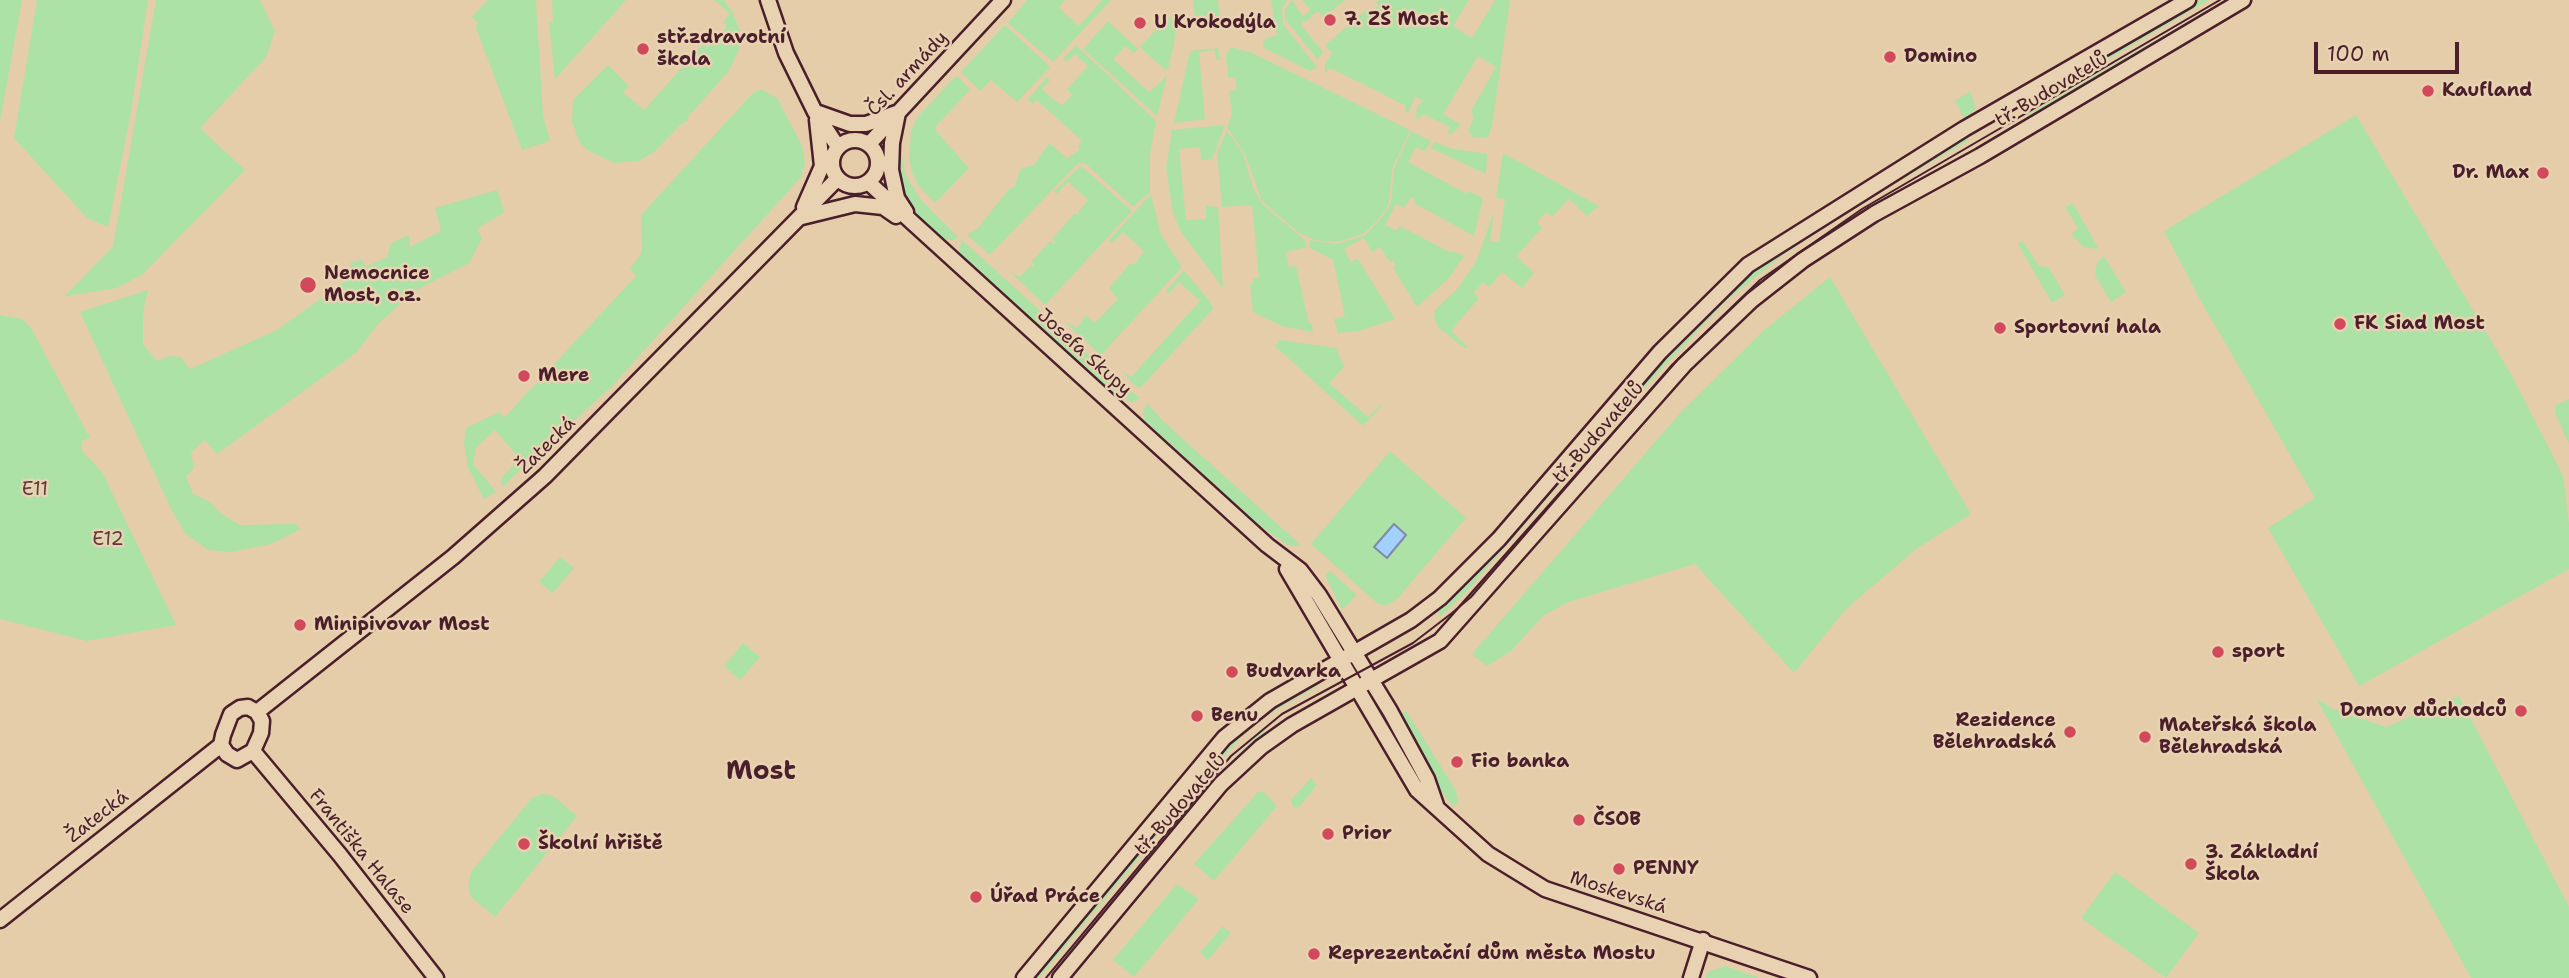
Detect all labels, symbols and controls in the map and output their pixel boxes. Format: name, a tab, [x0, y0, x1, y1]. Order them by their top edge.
place label: 7. ZŠ Most	[1344, 9, 1449, 31]
place label: U Krokodýla	[1154, 12, 1276, 34]
marker: 7. ZŠ Most	[1322, 12, 1338, 28]
marker: U Krokodýla	[1132, 15, 1148, 31]
place label: stř.zdravotní škola	[657, 27, 786, 71]
street label: Čsl. armády	[863, 27, 953, 121]
scale bar	[2317, 28, 2462, 72]
text: 100 m	[2327, 40, 2390, 68]
marker: stř.zdravotní škola	[635, 41, 651, 57]
place label: Domino	[1904, 46, 1977, 68]
street label: tř. Budovatelů	[1992, 48, 2112, 132]
marker: Domino	[1882, 49, 1898, 65]
place label: Kaufland	[2442, 80, 2532, 102]
marker: Kaufland	[2420, 83, 2436, 99]
place label: Dr. Max	[2452, 162, 2529, 184]
marker: Dr. Max	[2535, 165, 2551, 181]
place label: Nemocnice Most, o.z.	[324, 263, 430, 307]
marker: Nemocnice Most, o.z.	[298, 275, 318, 295]
street label: Josefa Skupy	[1032, 304, 1136, 402]
place label: FK Siad Most	[2354, 313, 2485, 335]
marker: FK Siad Most	[2332, 316, 2348, 332]
place label: Sportovní hala	[2014, 317, 2161, 339]
marker: Sportovní hala	[1992, 320, 2008, 336]
place label: Mere	[538, 365, 589, 387]
marker: Mere	[516, 368, 532, 384]
street label: tř. Budovatelů	[1549, 378, 1649, 488]
street label: Žatecká	[513, 412, 581, 480]
park label: E11	[22, 479, 48, 501]
park label: E12	[92, 529, 124, 551]
place label: Minipivovar Most	[314, 614, 490, 636]
marker: Minipivovar Most	[292, 617, 308, 633]
place label: sport	[2232, 641, 2285, 663]
marker: sport	[2210, 644, 2226, 660]
place label: Budvarka	[1246, 661, 1341, 683]
marker: Budvarka	[1224, 664, 1240, 680]
place label: Domov důchodců	[2340, 700, 2507, 722]
marker: Domov důchodců	[2513, 703, 2529, 719]
place label: Benu	[1211, 705, 1258, 727]
marker: Benu	[1189, 708, 1205, 724]
place label: Rezidence Bělehradská	[1933, 710, 2056, 754]
place label: Mateřská škola Bělehradská	[2159, 715, 2317, 759]
marker: Rezidence Bělehradská	[2062, 724, 2078, 740]
marker: Mateřská škola Bělehradská	[2137, 729, 2153, 745]
street label: tř. Budovatelů	[1131, 750, 1231, 860]
place label: Fio banka	[1471, 751, 1569, 773]
marker: Fio banka	[1449, 754, 1465, 770]
district label: Most	[726, 756, 796, 788]
street label: Františka Halase	[304, 785, 418, 919]
street label: Žatecká	[62, 786, 134, 848]
place label: ČSOB	[1593, 809, 1641, 831]
marker: ČSOB	[1571, 812, 1587, 828]
place label: Prior	[1342, 823, 1392, 845]
marker: Prior	[1320, 826, 1336, 842]
place label: Školní hřiště	[538, 833, 663, 855]
marker: Školní hřiště	[516, 836, 532, 852]
place label: 3. Základní Škola	[2205, 842, 2318, 886]
marker: 3. Základní Škola	[2183, 856, 2199, 872]
place label: PENNY	[1633, 858, 1699, 880]
marker: PENNY	[1611, 861, 1627, 877]
street label: Moskevská	[1567, 867, 1669, 919]
place label: Úřad Práce	[990, 886, 1100, 908]
marker: Úřad Práce	[968, 889, 984, 905]
place label: Reprezentační dům města Mostu	[1328, 943, 1656, 965]
marker: Reprezentační dům města Mostu	[1306, 946, 1322, 962]

